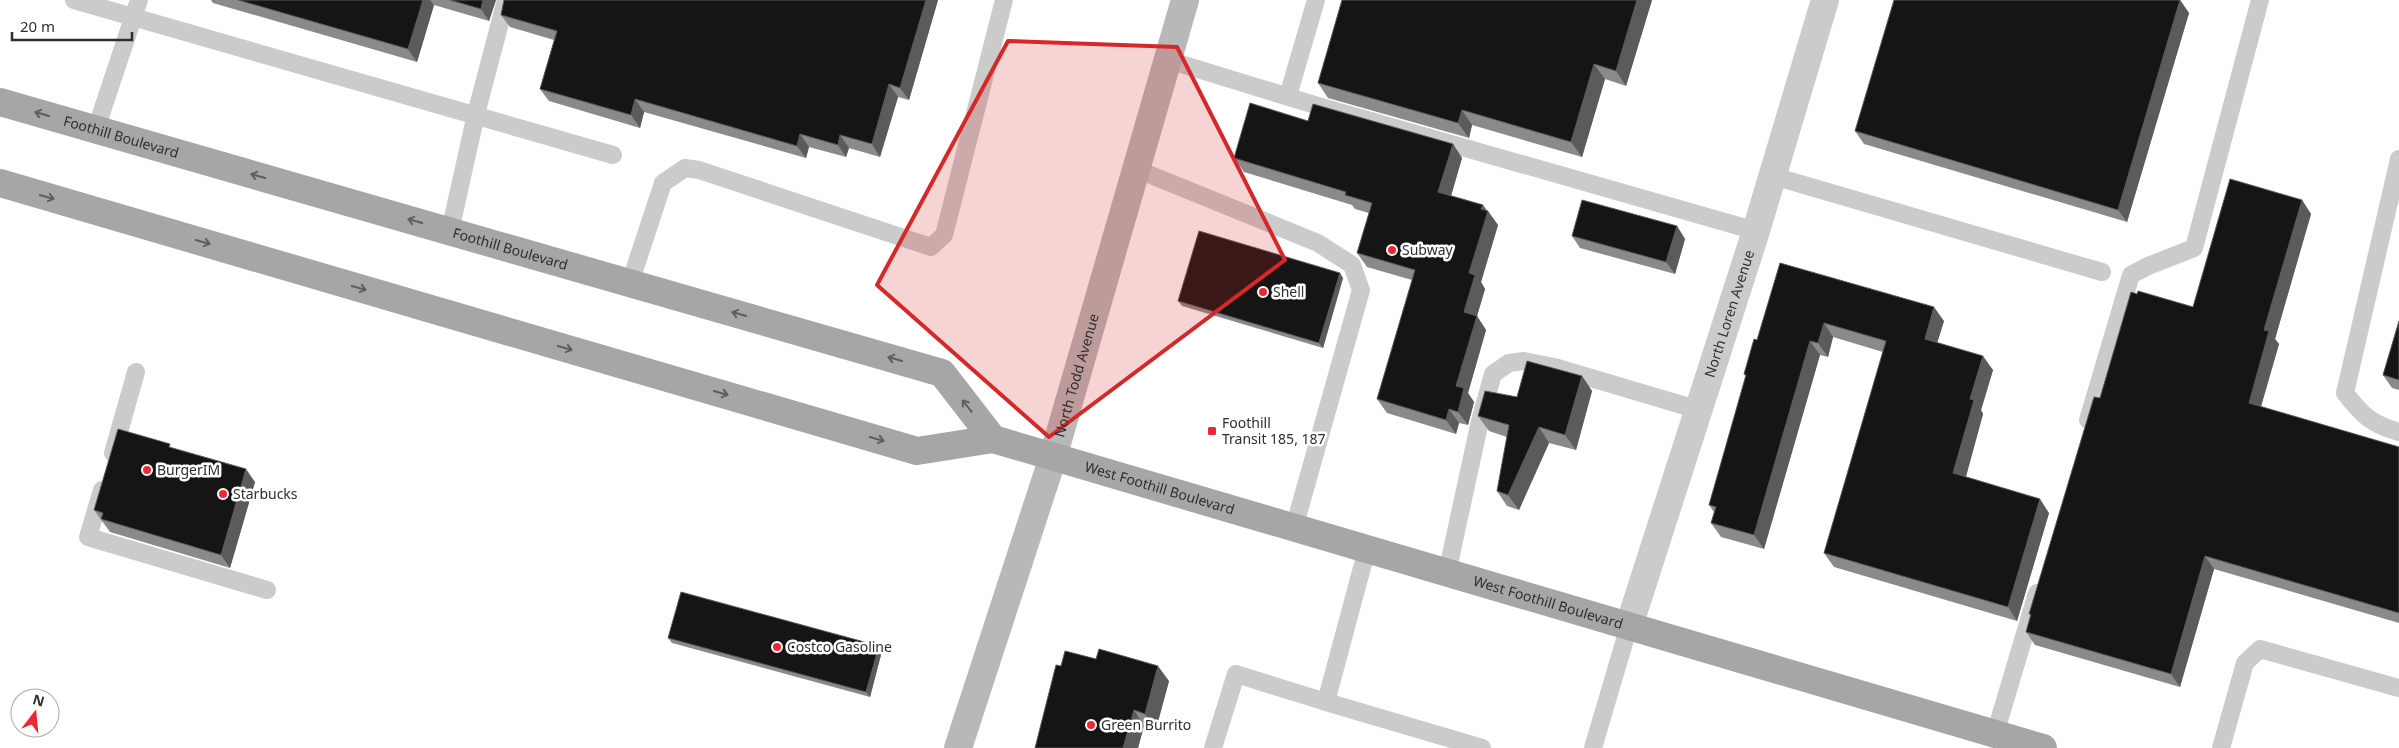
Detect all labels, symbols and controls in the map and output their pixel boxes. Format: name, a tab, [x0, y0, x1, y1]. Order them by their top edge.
scale bar	[12, 10, 132, 42]
text: 20 m	[20, 16, 55, 36]
one-way arrow	[34, 108, 50, 118]
street label: Foothill Boulevard	[61, 111, 181, 162]
one-way arrow	[251, 171, 267, 180]
one-way arrow	[38, 192, 54, 202]
one-way arrow	[407, 215, 423, 225]
street label: Foothill Boulevard	[451, 223, 570, 274]
one-way arrow	[194, 238, 210, 248]
place label: Subway	[1402, 240, 1454, 259]
marker: Subway	[1386, 244, 1398, 256]
street label: North Loren Avenue	[1700, 247, 1758, 380]
place label: Shell	[1273, 282, 1304, 301]
one-way arrow	[350, 283, 366, 293]
marker: Shell	[1257, 286, 1269, 298]
one-way arrow	[731, 309, 747, 318]
street label: North Todd Avenue	[1049, 311, 1103, 439]
one-way arrow	[557, 343, 573, 353]
one-way arrow	[888, 354, 904, 364]
one-way arrow	[713, 389, 729, 399]
one-way arrow	[962, 400, 973, 413]
place label: Foothill Transit 185, 187	[1222, 413, 1326, 448]
marker: Foothill Transit 185, 187	[1206, 425, 1218, 437]
one-way arrow	[869, 434, 885, 444]
street label: West Foothill Boulevard	[1083, 457, 1237, 519]
place label: BurgerIM	[157, 460, 220, 479]
marker: BurgerIM	[141, 464, 153, 476]
place label: Starbucks	[233, 484, 298, 503]
marker: Starbucks	[217, 488, 229, 500]
street label: West Foothill Boulevard	[1471, 571, 1625, 633]
place label: Costco Gasoline	[787, 637, 892, 656]
marker: Costco Gasoline	[771, 641, 783, 653]
north arrow	[10, 688, 60, 738]
text: N	[31, 689, 47, 711]
place label: Green Burrito	[1101, 715, 1191, 734]
marker: Green Burrito	[1085, 719, 1097, 731]

